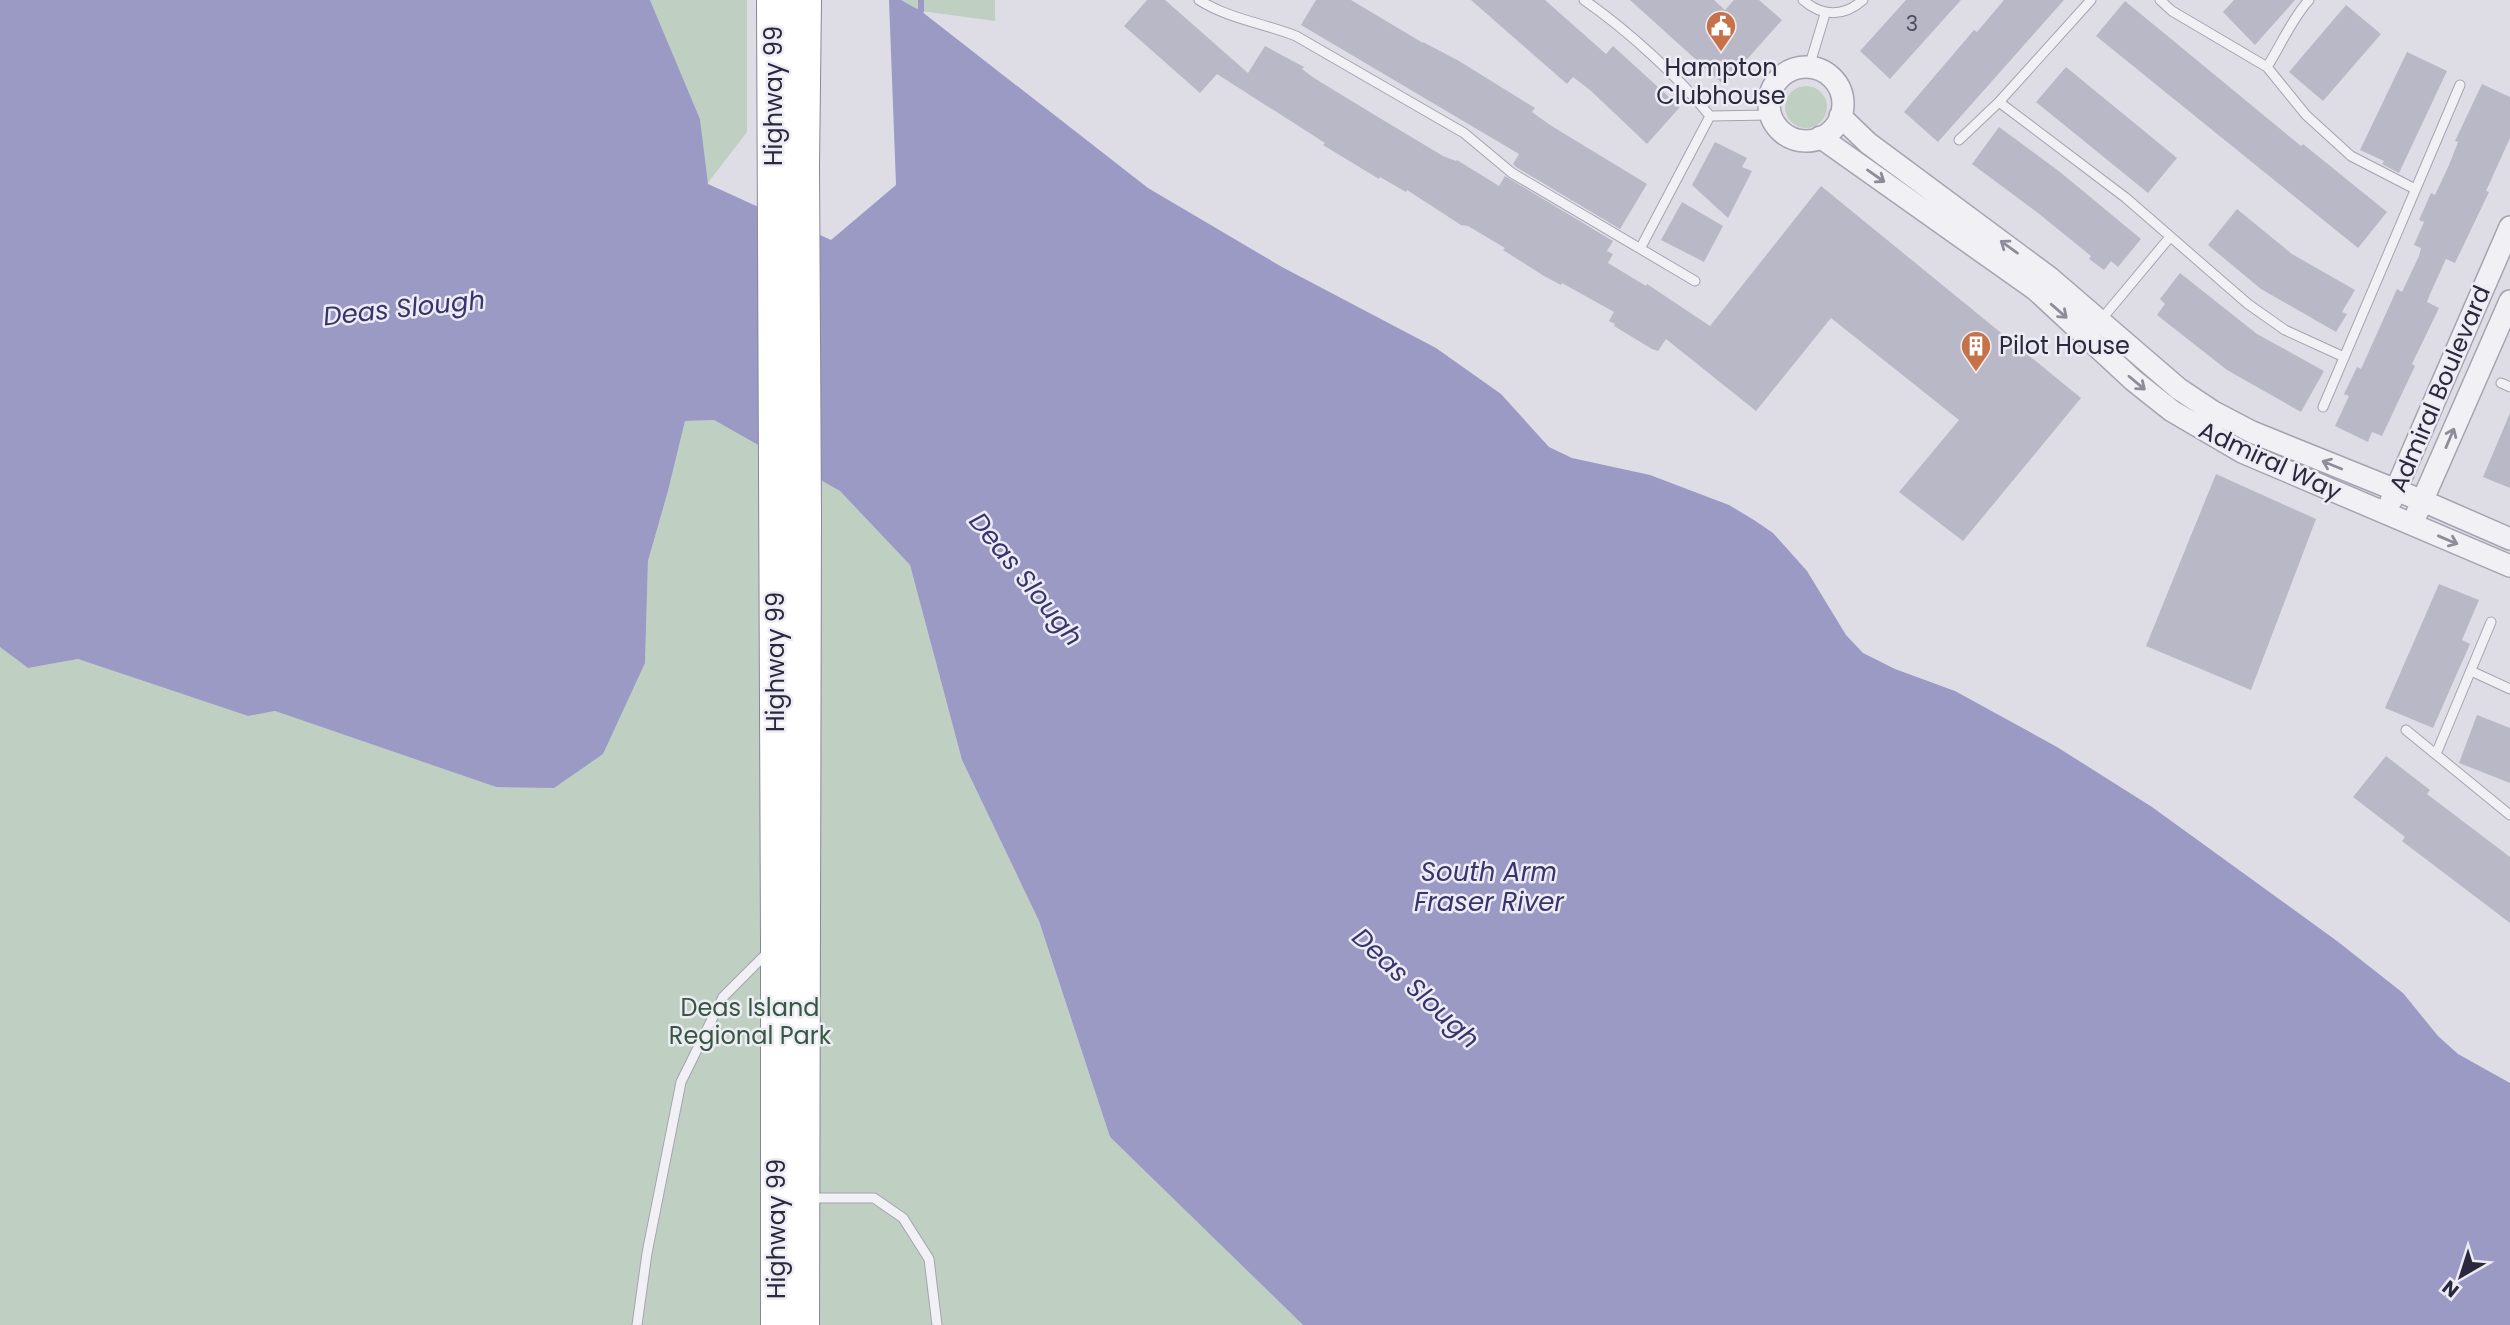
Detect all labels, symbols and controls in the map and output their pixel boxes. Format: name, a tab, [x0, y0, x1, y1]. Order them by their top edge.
public building icon: Hampton Clubhouse	[1704, 9, 1738, 53]
house number: 3	[1906, 9, 1918, 38]
street label: Highway 99	[757, 26, 790, 166]
place label: Hampton Clubhouse	[1656, 51, 1786, 112]
one-way arrow	[1866, 169, 1885, 183]
one-way arrow	[2000, 240, 2019, 255]
street label: Admiral Boulevard	[2381, 280, 2498, 497]
water label: Deas Slough	[321, 282, 487, 334]
one-way arrow	[2050, 303, 2068, 319]
building icon: Pilot House	[1959, 329, 1993, 373]
place label: Pilot House	[1999, 329, 2130, 362]
one-way arrow	[2128, 375, 2146, 391]
street label: Admiral Way	[2194, 413, 2347, 508]
one-way arrow	[2444, 428, 2457, 449]
one-way arrow	[2322, 457, 2344, 470]
water label: Deas Slough	[961, 505, 1091, 653]
one-way arrow	[2437, 534, 2458, 547]
street label: Highway 99	[759, 592, 792, 732]
water label: South Arm Fraser River	[1414, 854, 1565, 920]
water label: Deas Slough	[1344, 919, 1488, 1057]
park label: Deas Island Regional Park	[669, 991, 832, 1052]
street label: Highway 99	[760, 1159, 793, 1299]
north arrow	[2426, 1241, 2496, 1311]
text: N	[2437, 1274, 2465, 1304]

